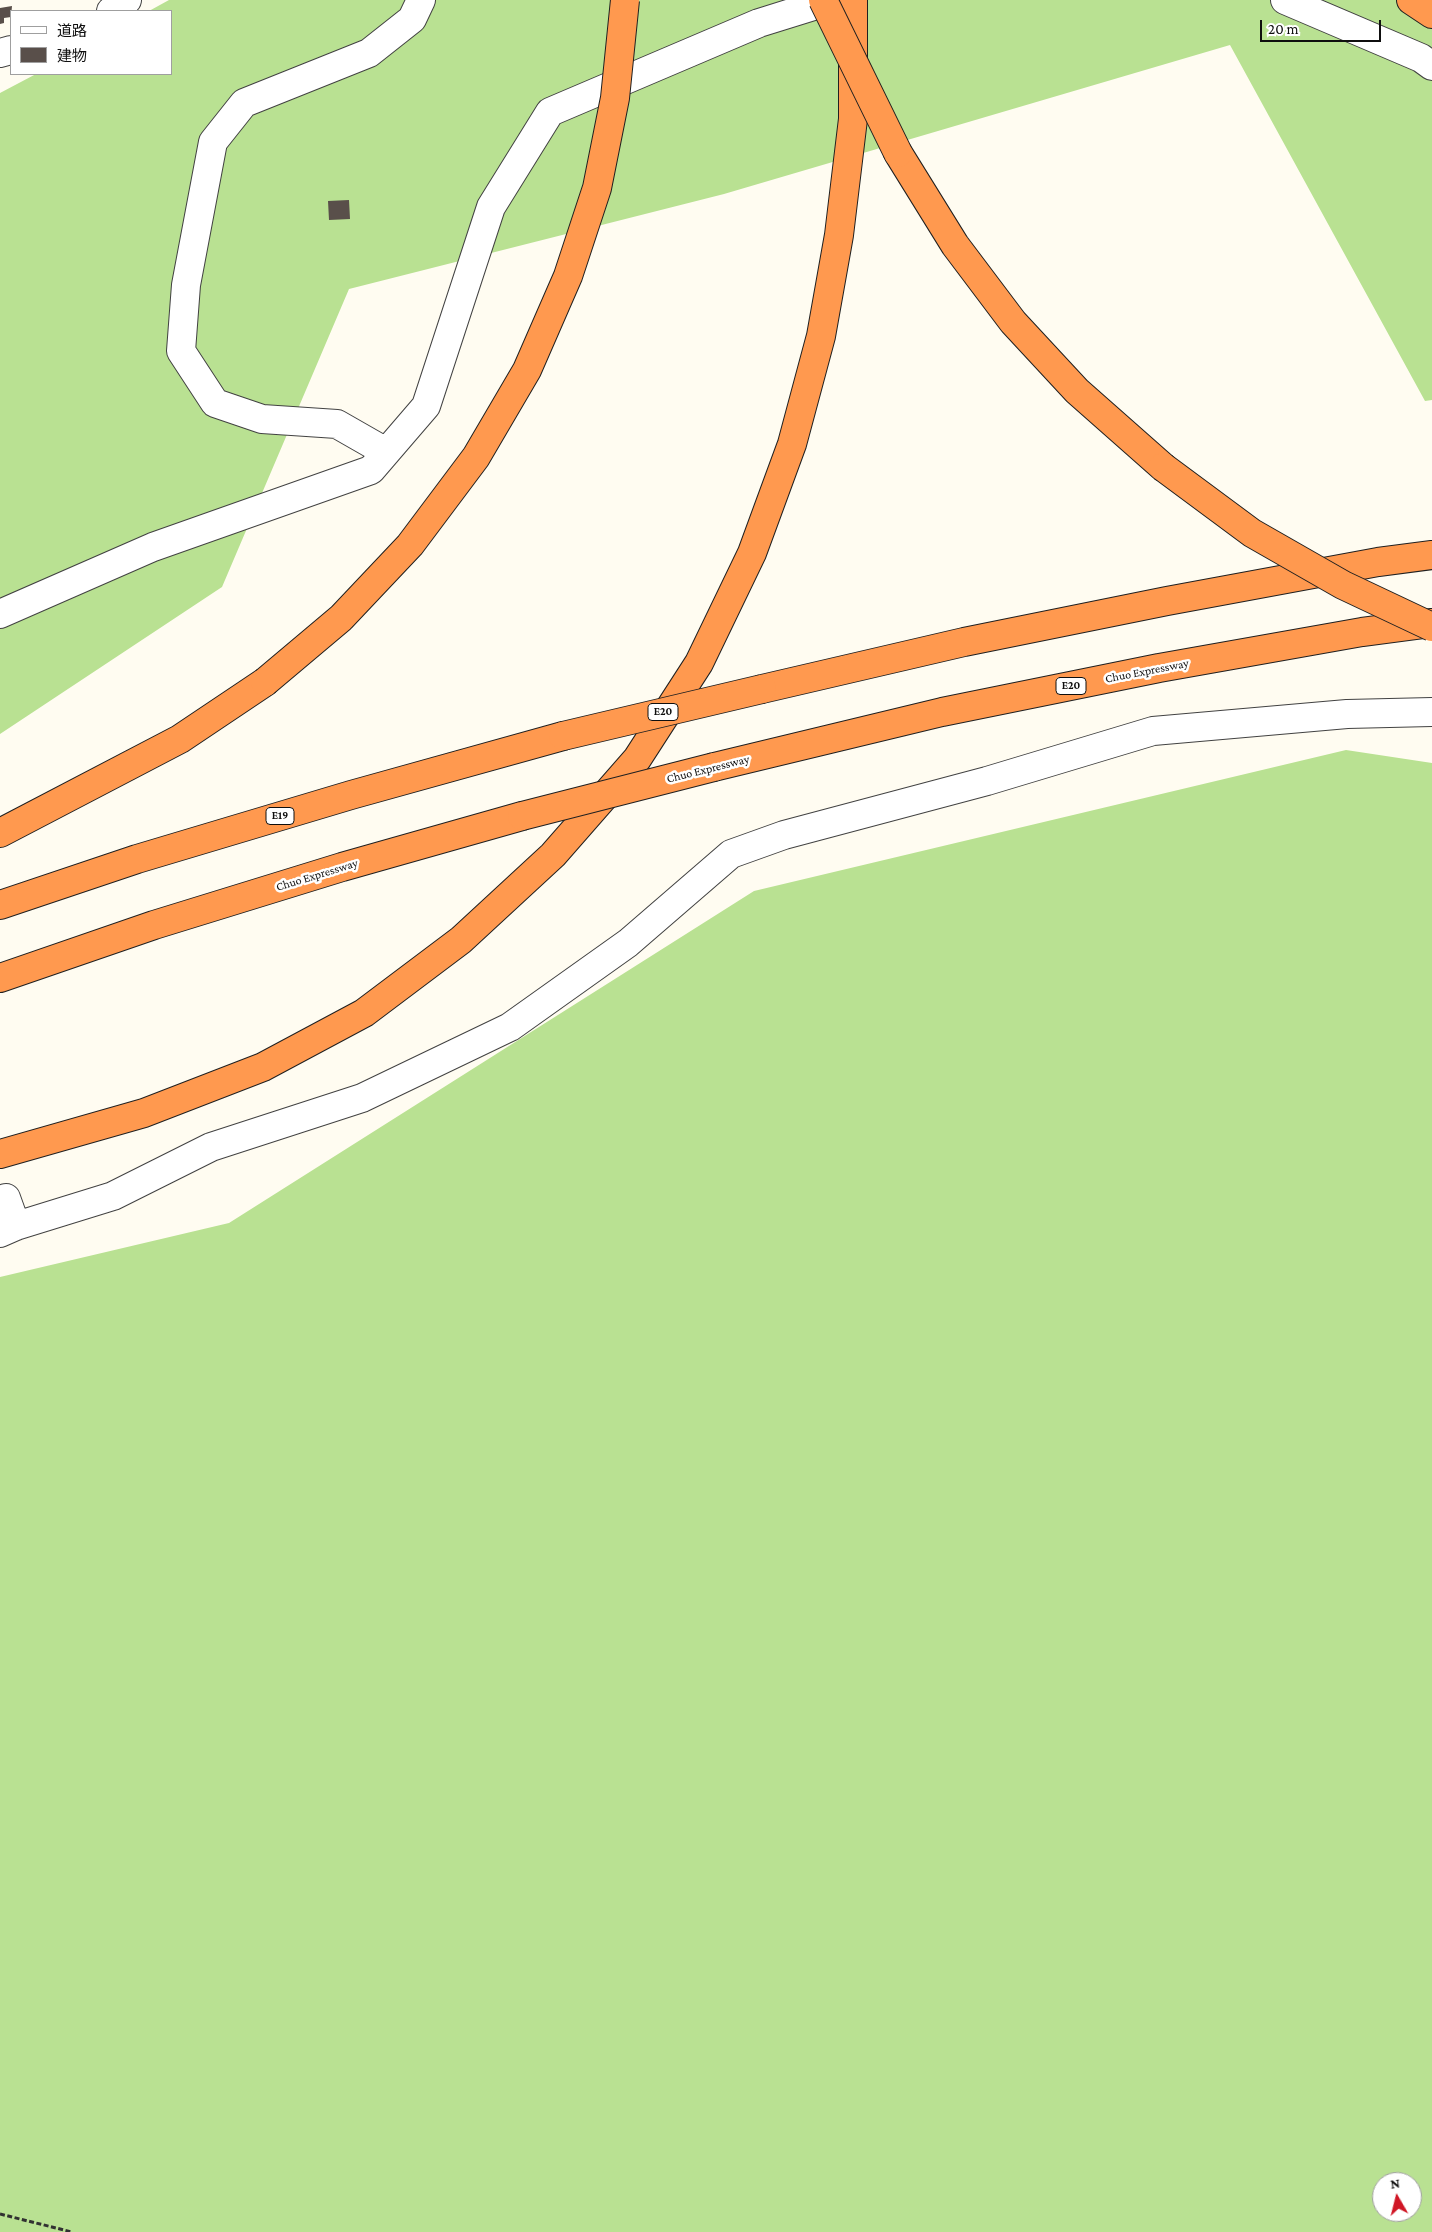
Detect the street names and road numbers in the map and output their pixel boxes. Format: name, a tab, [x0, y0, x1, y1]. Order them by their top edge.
street label: Chuo Expressway	[1104, 656, 1190, 686]
road number: E20	[1056, 678, 1086, 694]
road number: E20	[648, 704, 678, 720]
street label: Chuo Expressway	[665, 752, 751, 786]
road number: E19	[266, 808, 294, 824]
street label: Chuo Expressway	[274, 856, 360, 894]

